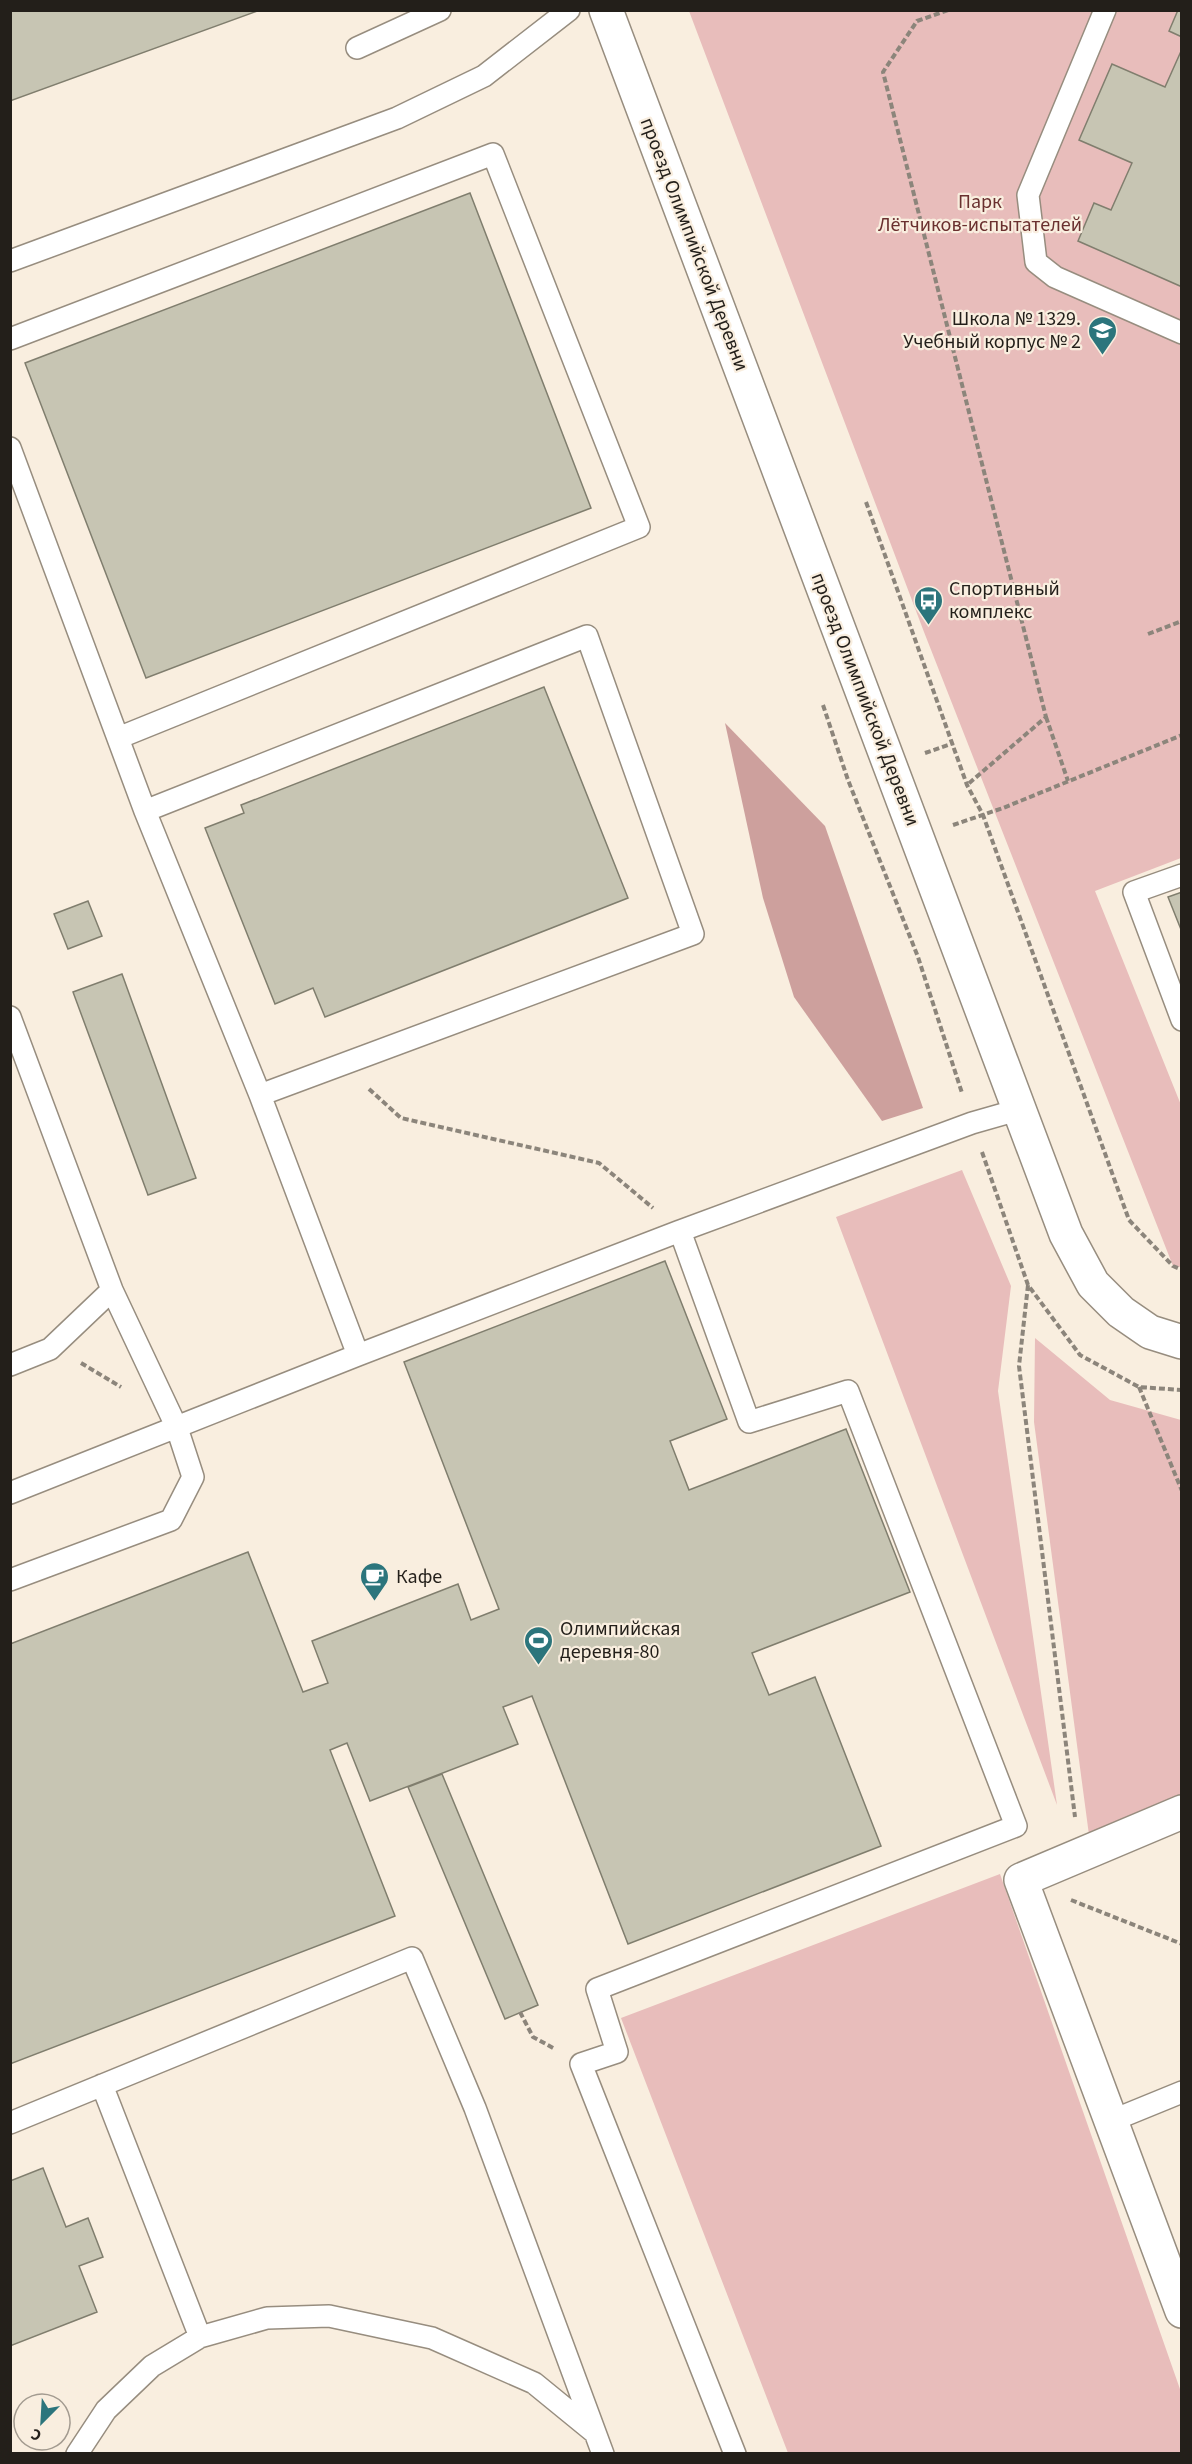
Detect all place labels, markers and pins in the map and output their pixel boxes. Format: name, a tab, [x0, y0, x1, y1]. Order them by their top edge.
place label: Школа № 1329. Учебный корпус № 2	[903, 305, 1081, 356]
school or university icon: Школа № 1329. Учебный корпус № 2	[1086, 314, 1118, 356]
place label: Спортивный комплекс	[949, 575, 1060, 626]
bus stop icon: Спортивный комплекс	[912, 584, 944, 626]
cafe icon: Кафе	[359, 1560, 391, 1602]
place label: Кафе	[396, 1563, 442, 1591]
place label: Олимпийская деревня-80	[560, 1615, 681, 1666]
sports icon: Олимпийская деревня-80	[523, 1624, 555, 1666]

